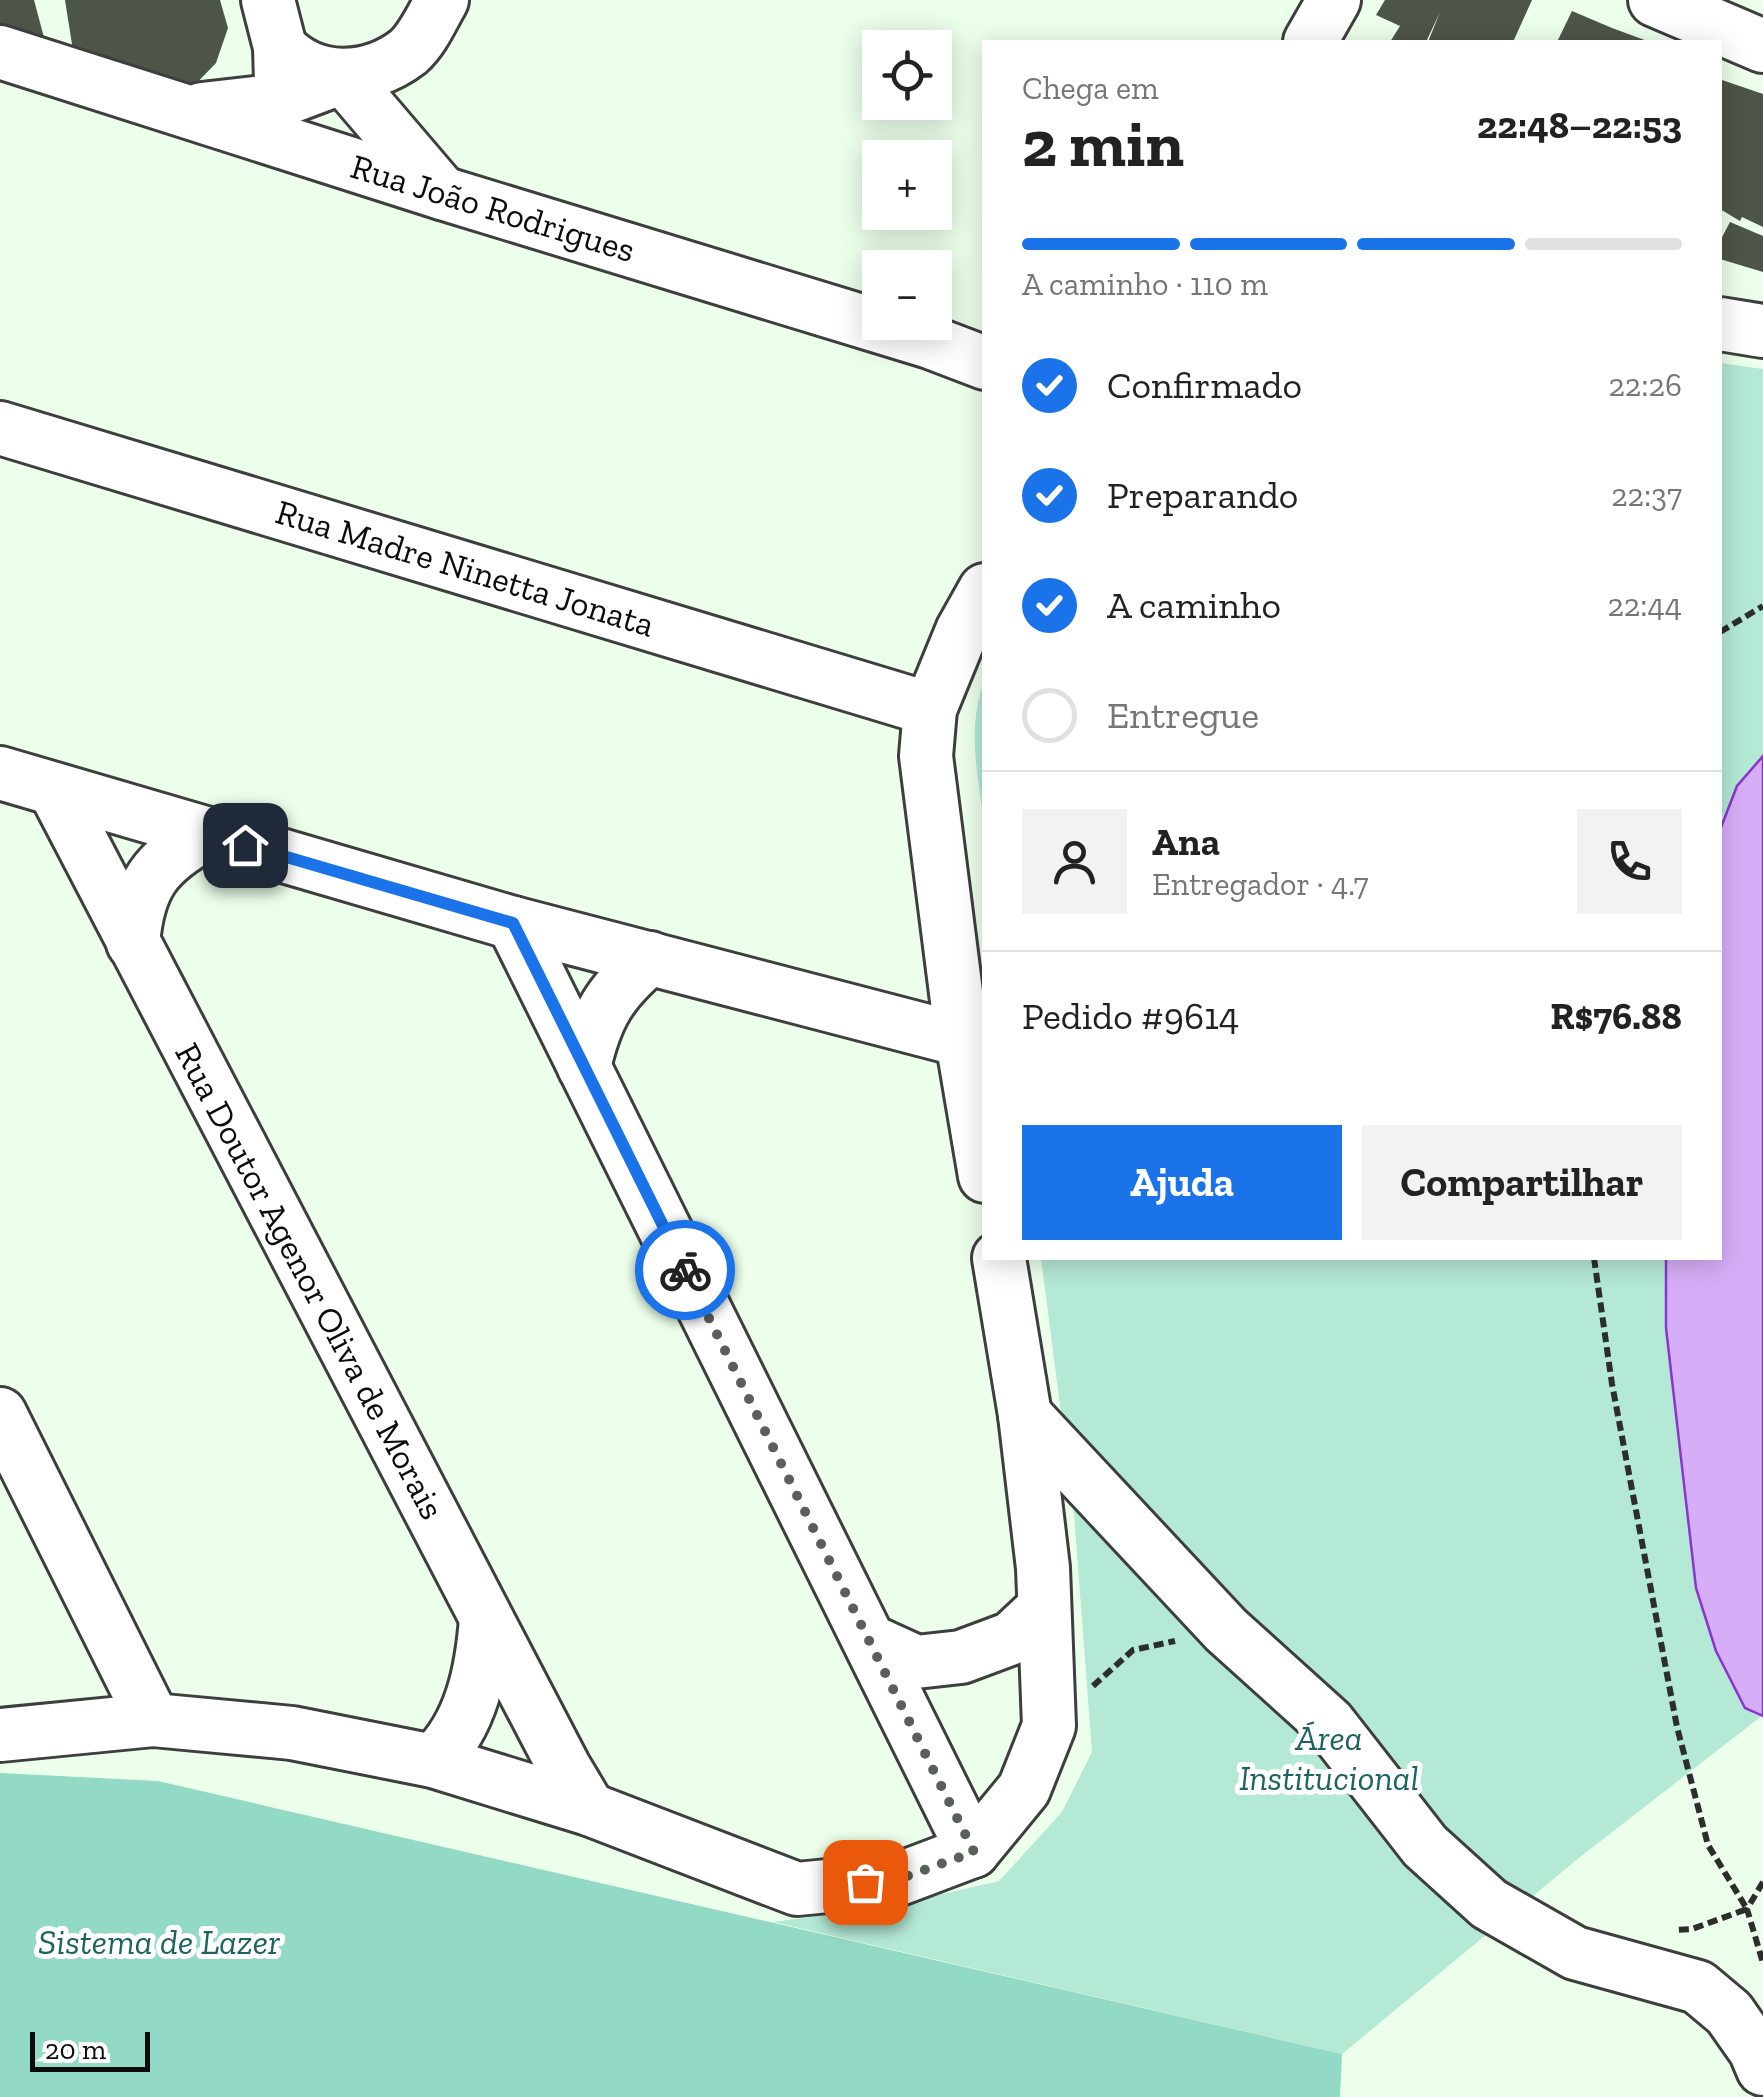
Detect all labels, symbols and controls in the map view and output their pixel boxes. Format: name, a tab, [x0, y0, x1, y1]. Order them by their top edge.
map controls	[862, 30, 952, 340]
button: locate	[862, 30, 952, 120]
text: Chega em	[1022, 69, 1159, 107]
text: 22:48–22:53	[1477, 102, 1682, 148]
text: 2 min	[1022, 105, 1184, 183]
button: +	[862, 140, 952, 230]
street label: Rua João Rodrigues	[346, 145, 640, 271]
button: −	[862, 250, 952, 340]
text: A caminho · 110 m	[1022, 265, 1268, 303]
icon: check	[1022, 358, 1077, 413]
text: Confirmado	[1107, 362, 1302, 408]
text: 22:26	[1608, 366, 1682, 404]
icon: check	[1022, 468, 1077, 523]
text: Preparando	[1107, 472, 1298, 518]
text: 22:37	[1611, 476, 1682, 514]
street label: Rua Madre Ninetta Jonata	[271, 490, 659, 646]
icon: check	[1022, 578, 1077, 633]
text: A caminho	[1107, 582, 1281, 628]
text: 22:44	[1607, 586, 1682, 624]
text: Entregue	[1107, 692, 1259, 738]
pin	[203, 803, 288, 888]
button: person	[1022, 809, 1127, 914]
button: phone	[1577, 809, 1682, 914]
icon: home	[218, 818, 273, 873]
text: Ana	[1152, 819, 1220, 865]
text: Entregador · 4.7	[1152, 865, 1368, 903]
text: Pedido #9614	[1022, 993, 1239, 1039]
text: R$76.88	[1550, 993, 1682, 1039]
street label: Rua Doutor Agenor Oliva de Morais	[166, 1036, 454, 1526]
button: Ajuda	[1022, 1125, 1342, 1240]
button: Compartilhar	[1362, 1125, 1682, 1240]
courier	[635, 1220, 735, 1320]
icon: bike	[658, 1243, 713, 1298]
park label: Área Institucional	[1239, 1717, 1419, 1799]
pin	[823, 1840, 908, 1925]
icon: bag	[838, 1855, 893, 1910]
park label: Sistema de Lazer	[38, 1921, 281, 1963]
scale bar	[30, 2027, 150, 2072]
text: 20 m	[45, 2033, 106, 2066]

